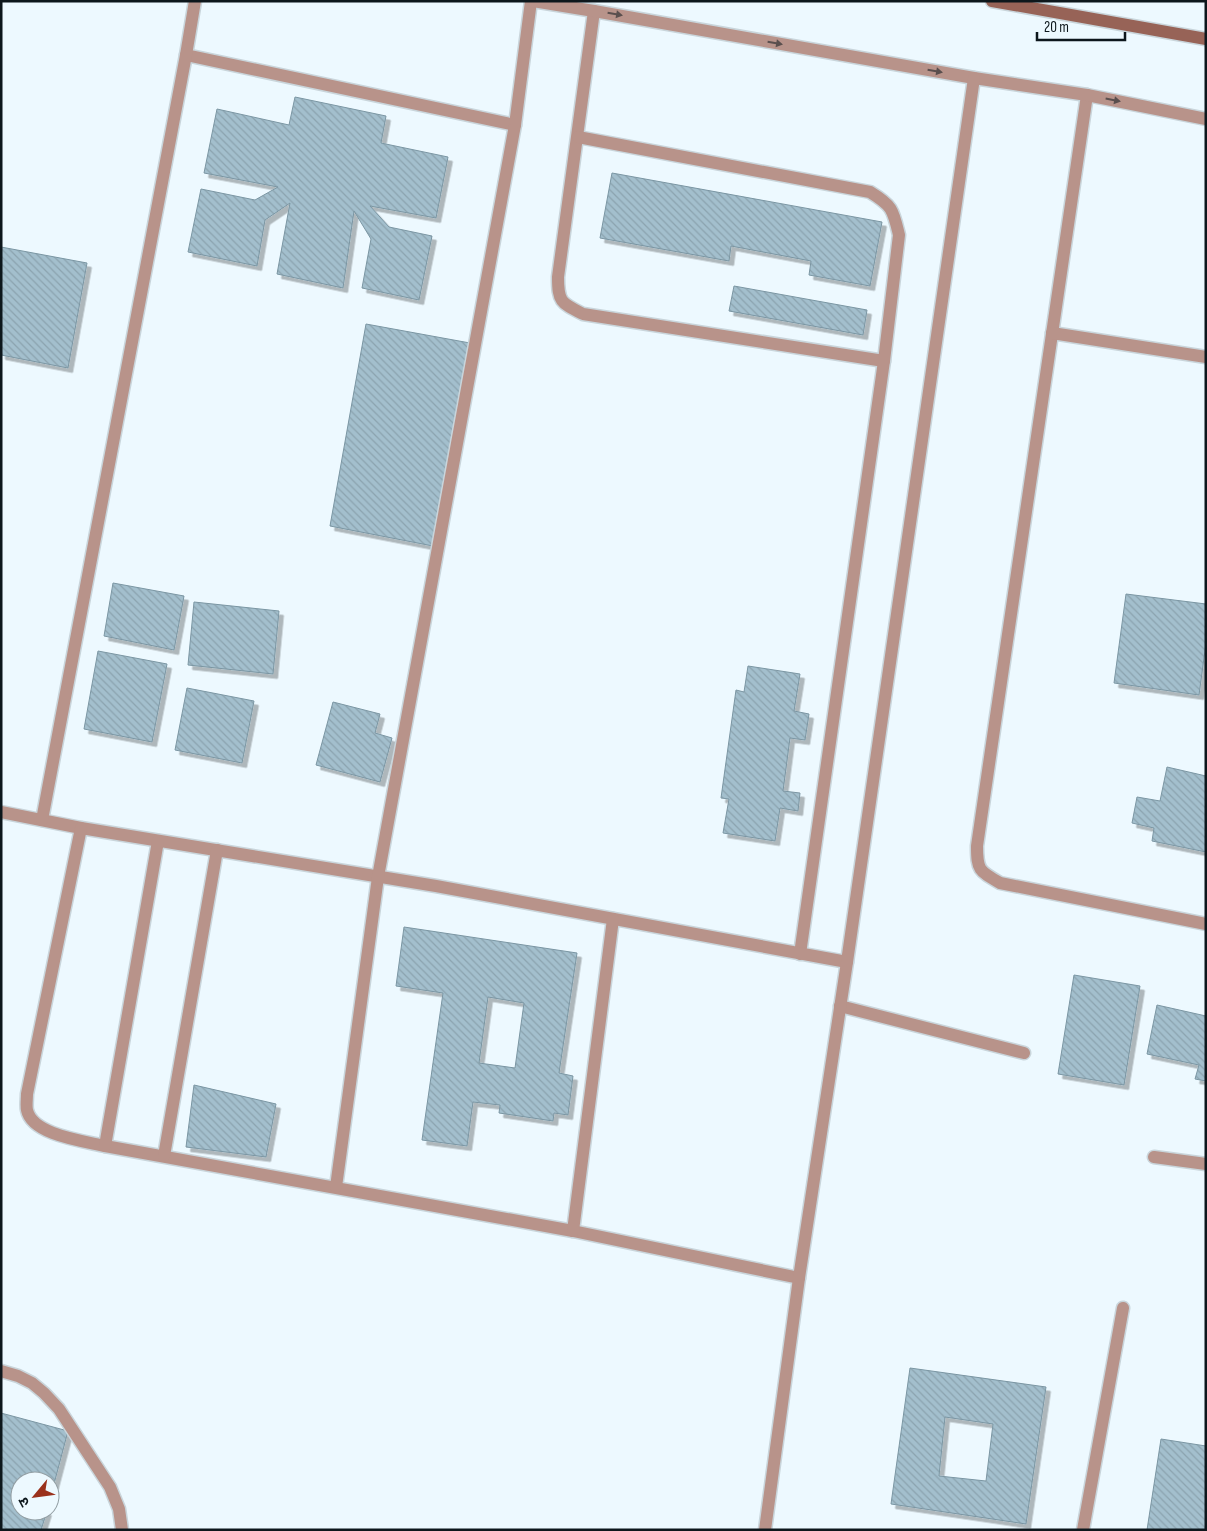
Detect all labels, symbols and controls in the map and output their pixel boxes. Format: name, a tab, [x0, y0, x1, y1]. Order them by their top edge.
scale bar	[1037, 10, 1124, 42]
one-way arrow	[608, 11, 624, 19]
text: 20 m	[1044, 18, 1069, 37]
one-way arrow	[768, 39, 784, 47]
one-way arrow	[928, 67, 944, 75]
one-way arrow	[1105, 97, 1121, 105]
north arrow	[10, 1471, 60, 1521]
text: उ	[14, 1494, 33, 1510]

